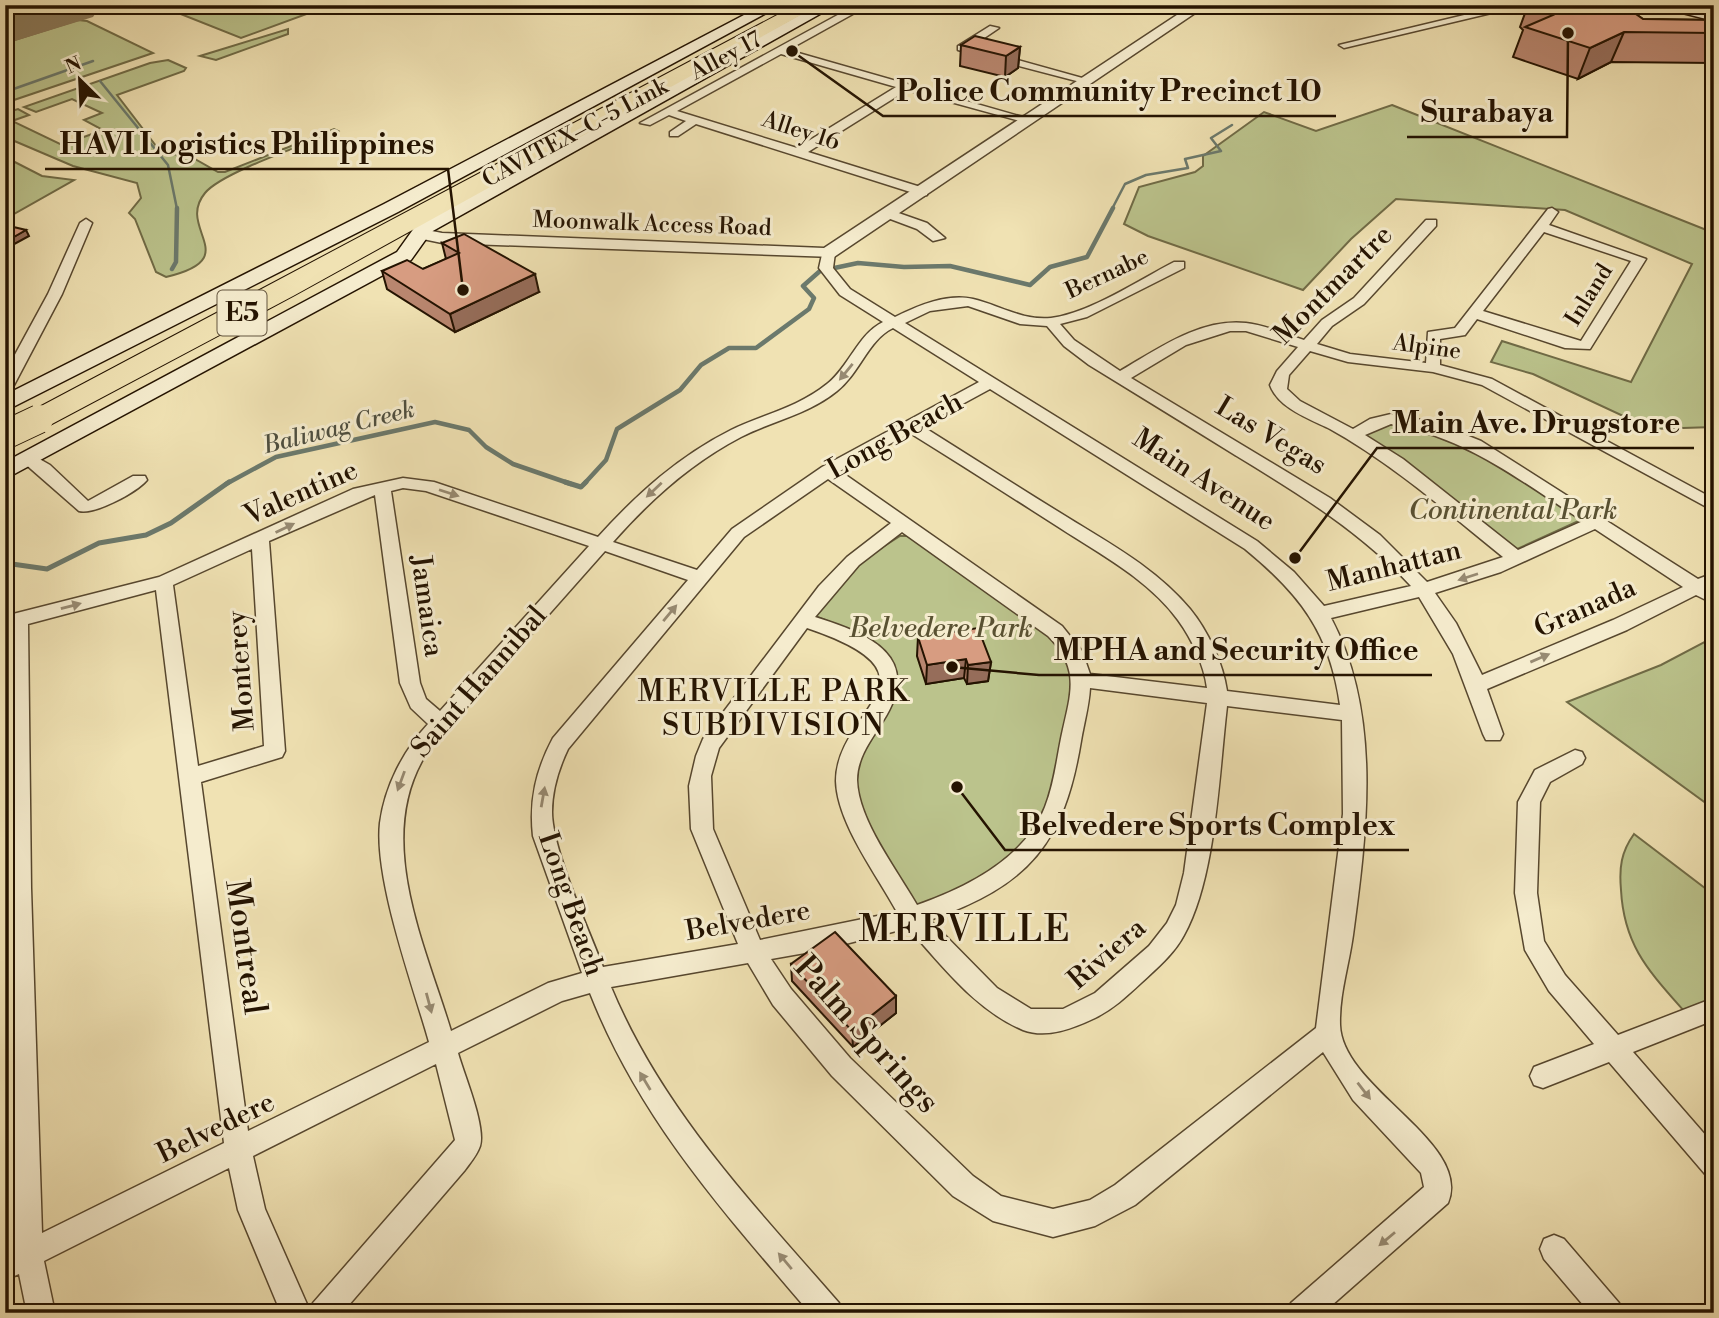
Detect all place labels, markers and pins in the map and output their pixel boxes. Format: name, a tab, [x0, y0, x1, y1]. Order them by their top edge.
callout: Police Community Precinct 10	[883, 65, 1336, 116]
callout: Surabaya	[1407, 86, 1567, 137]
callout: HAVI Logistics Philippines	[45, 118, 448, 169]
callout: Main Ave. Drugstore	[1377, 397, 1694, 448]
callout: MPHA and Security Office	[1039, 624, 1432, 675]
callout: Belvedere Sports Complex	[1005, 799, 1409, 850]

